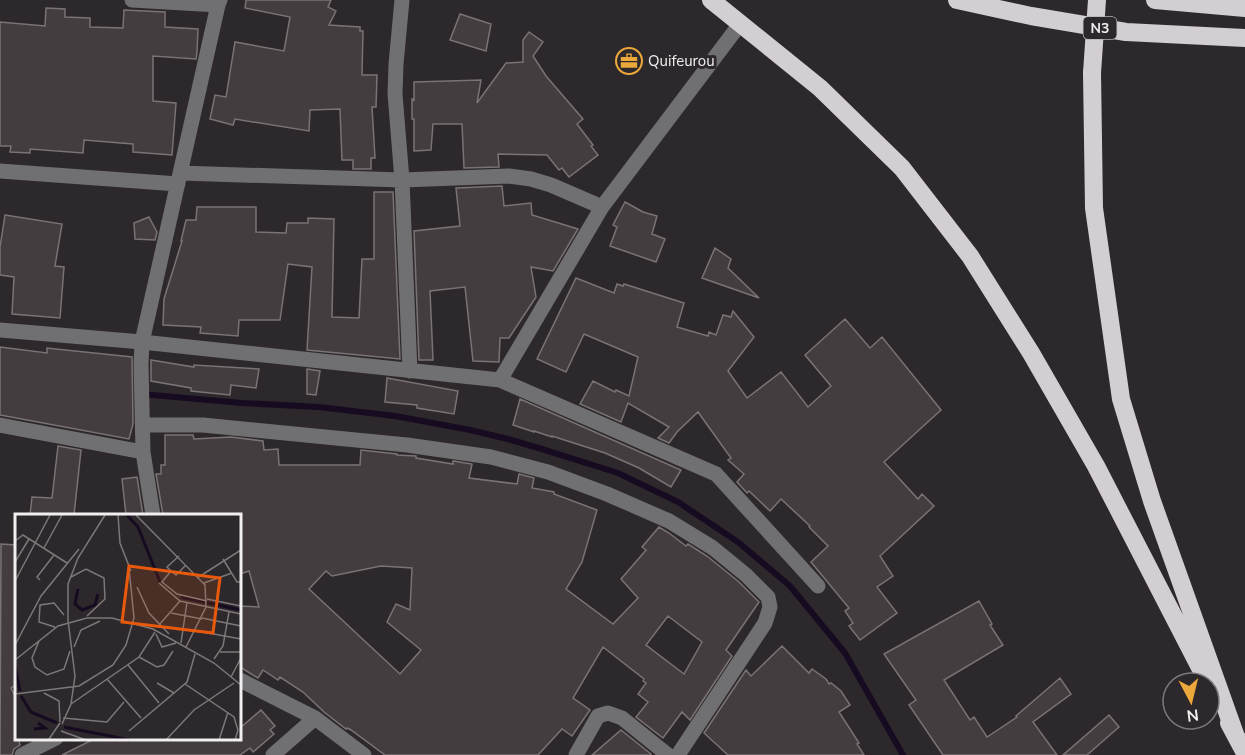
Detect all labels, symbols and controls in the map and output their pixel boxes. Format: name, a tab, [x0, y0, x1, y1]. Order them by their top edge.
road number: N3	[1084, 17, 1116, 39]
office icon: Quifeurou	[614, 46, 644, 76]
place label: Quifeurou	[648, 51, 715, 71]
inset map	[15, 514, 242, 740]
north arrow	[1161, 671, 1221, 731]
text: N	[1185, 703, 1200, 727]

